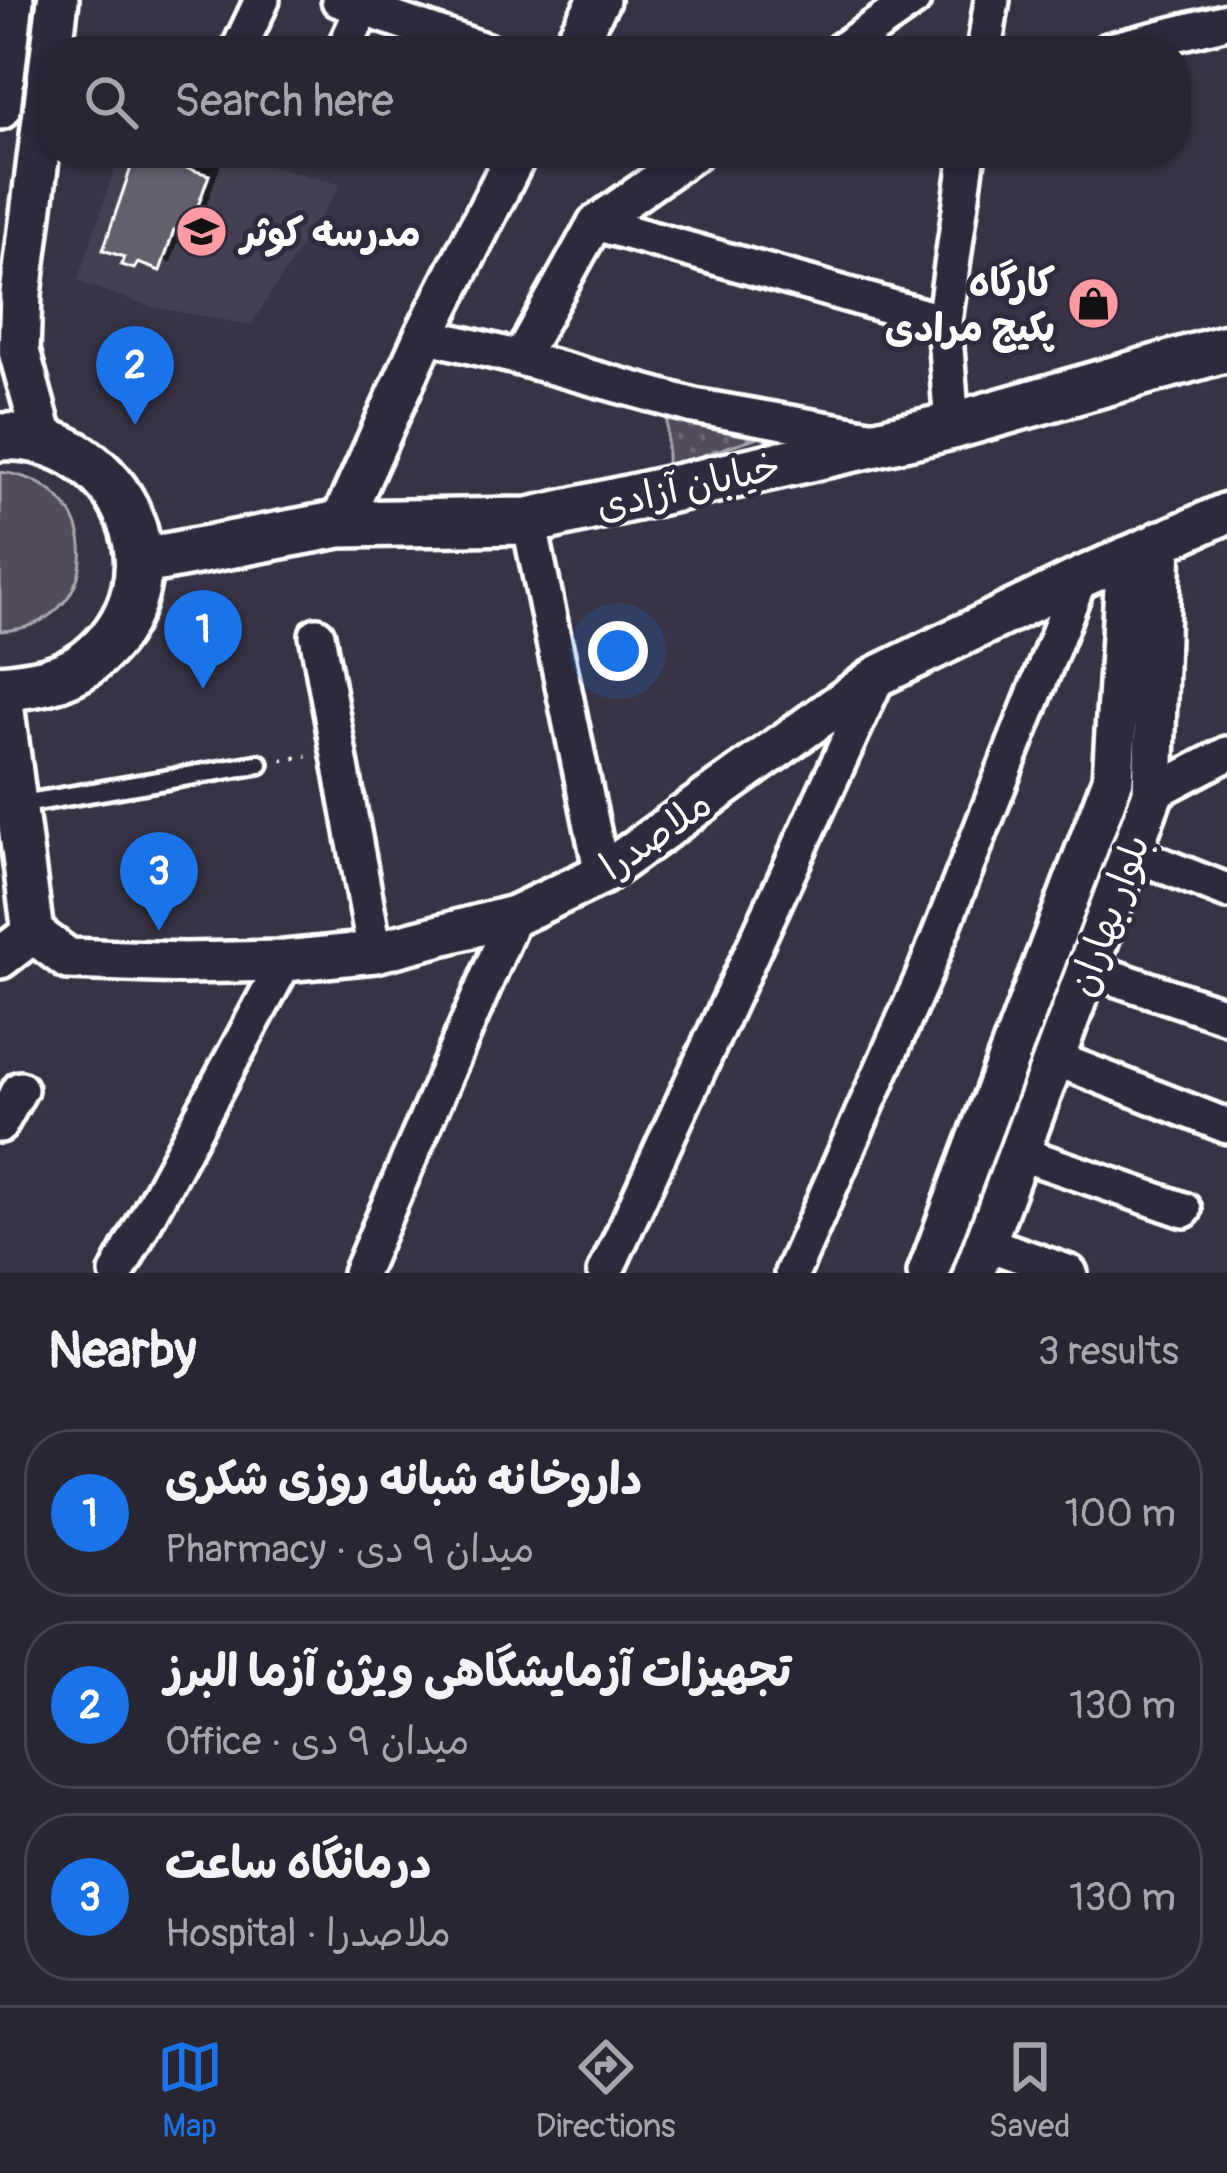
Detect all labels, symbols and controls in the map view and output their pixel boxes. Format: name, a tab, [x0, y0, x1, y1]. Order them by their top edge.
search box	[36, 36, 1191, 168]
icon: search	[78, 69, 144, 135]
text: Search here	[174, 74, 394, 130]
school or university icon: مدرسه کوثر	[174, 204, 230, 260]
place label: مدرسه کوثر	[237, 209, 421, 258]
place label: کارگاه پکیج مرادی	[885, 259, 1056, 353]
shop icon: کارگاه پکیج مرادی	[1066, 276, 1122, 332]
pin: 2	[96, 326, 174, 425]
street label: خیابان آزادی	[592, 442, 785, 531]
pin: 1	[164, 590, 242, 689]
your location	[588, 621, 648, 681]
street label: ملاصدرا	[591, 779, 721, 891]
street label: بلوار بهاران	[1058, 828, 1161, 1003]
pin: 3	[120, 832, 198, 931]
text: Nearby	[48, 1319, 196, 1383]
text: 3 results	[1038, 1327, 1179, 1376]
text: داروخانه شبانه روزی شکری	[165, 1452, 642, 1508]
text: 1	[82, 1489, 98, 1538]
text: 100 m	[1064, 1489, 1176, 1538]
text: Pharmacy · میدان ۹ دی	[165, 1525, 534, 1574]
text: تجهیزات آزمایشگاهی ویژن آزما البرز	[165, 1644, 791, 1700]
text: 2	[79, 1681, 101, 1730]
text: 130 m	[1069, 1681, 1176, 1730]
text: Office · میدان ۹ دی	[165, 1717, 470, 1766]
text: درمانگاه ساعت	[165, 1836, 432, 1892]
text: 3	[79, 1873, 101, 1922]
text: 130 m	[1069, 1873, 1176, 1922]
text: Hospital · ملاصدرا	[165, 1909, 451, 1958]
tab: Map	[157, 2034, 223, 2147]
tab: Directions	[536, 2034, 676, 2147]
tab: Saved	[989, 2034, 1070, 2147]

